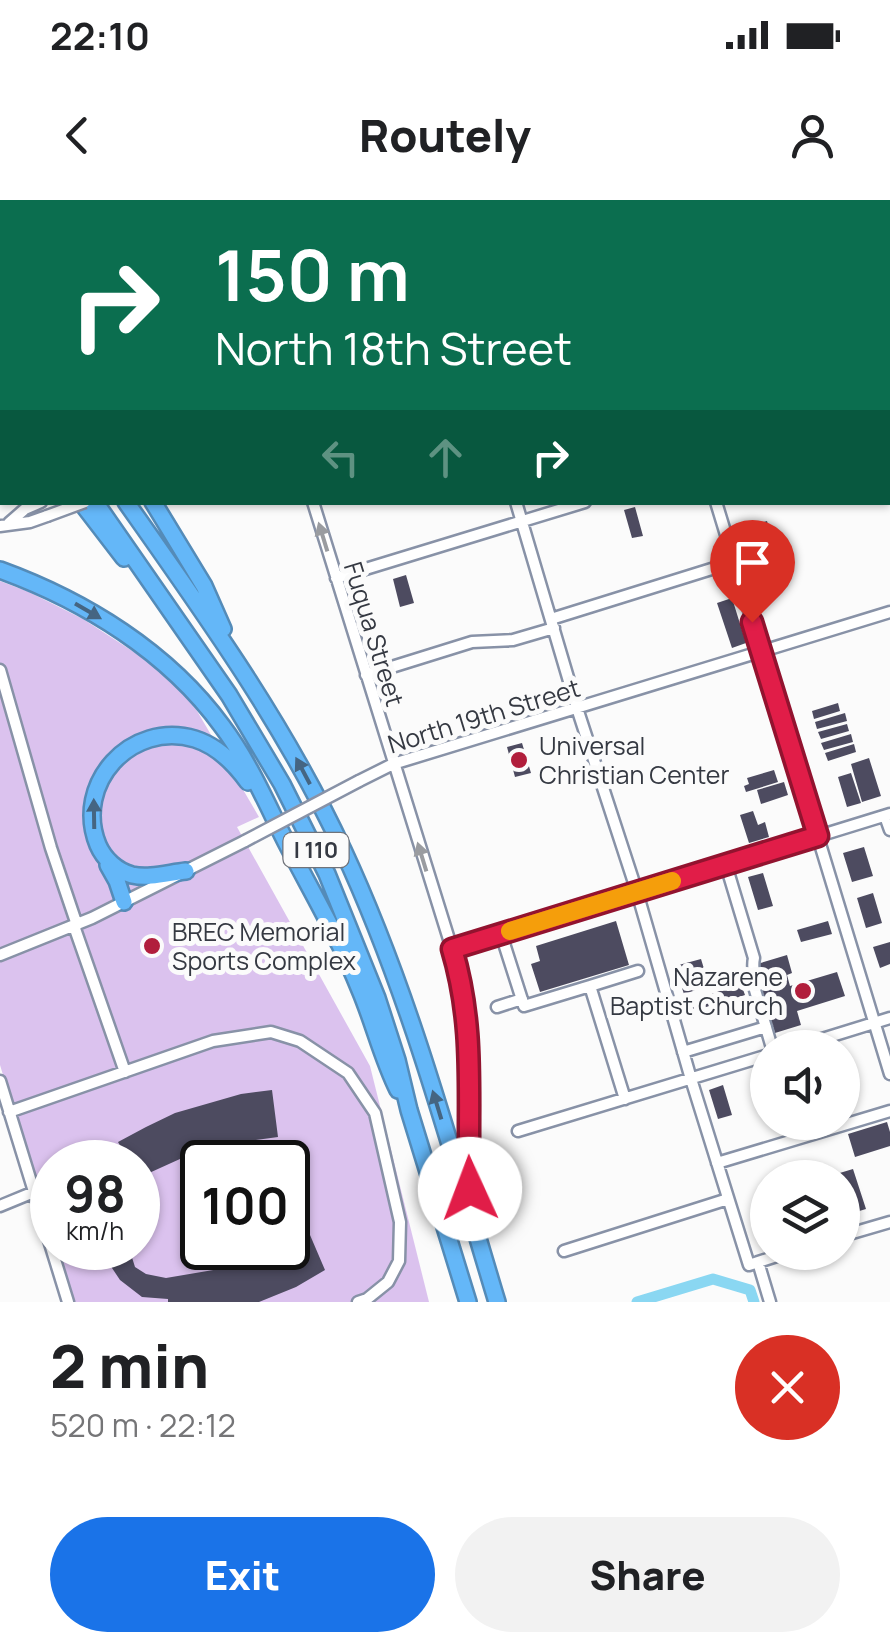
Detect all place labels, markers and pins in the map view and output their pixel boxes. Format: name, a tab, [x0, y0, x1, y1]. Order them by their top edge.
pin	[710, 520, 795, 623]
place label: Universal Christian Center	[539, 728, 729, 792]
marker: Universal Christian Center	[508, 749, 530, 771]
place label: BREC Memorial Sports Complex	[172, 914, 356, 978]
marker: BREC Memorial Sports Complex	[141, 935, 163, 957]
place label: Nazarene Baptist Church	[610, 959, 783, 1023]
marker: Nazarene Baptist Church	[792, 980, 814, 1002]

